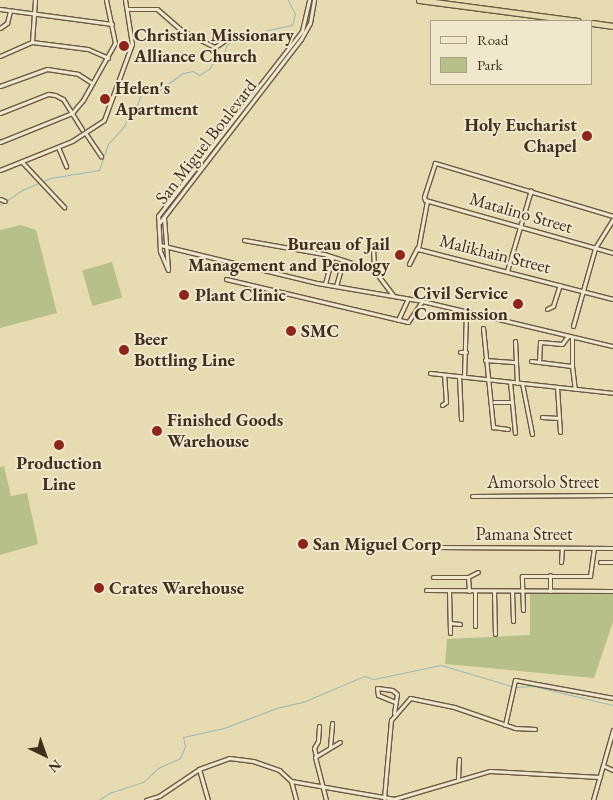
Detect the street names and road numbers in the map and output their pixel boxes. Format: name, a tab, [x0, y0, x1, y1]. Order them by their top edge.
street label: San Miguel Boulevard	[151, 76, 261, 208]
street label: Matalino Street	[467, 188, 575, 238]
street label: Malikhain Street	[437, 230, 553, 278]
street label: Amorsolo Street	[487, 471, 599, 493]
street label: Pamana Street	[475, 523, 573, 545]

